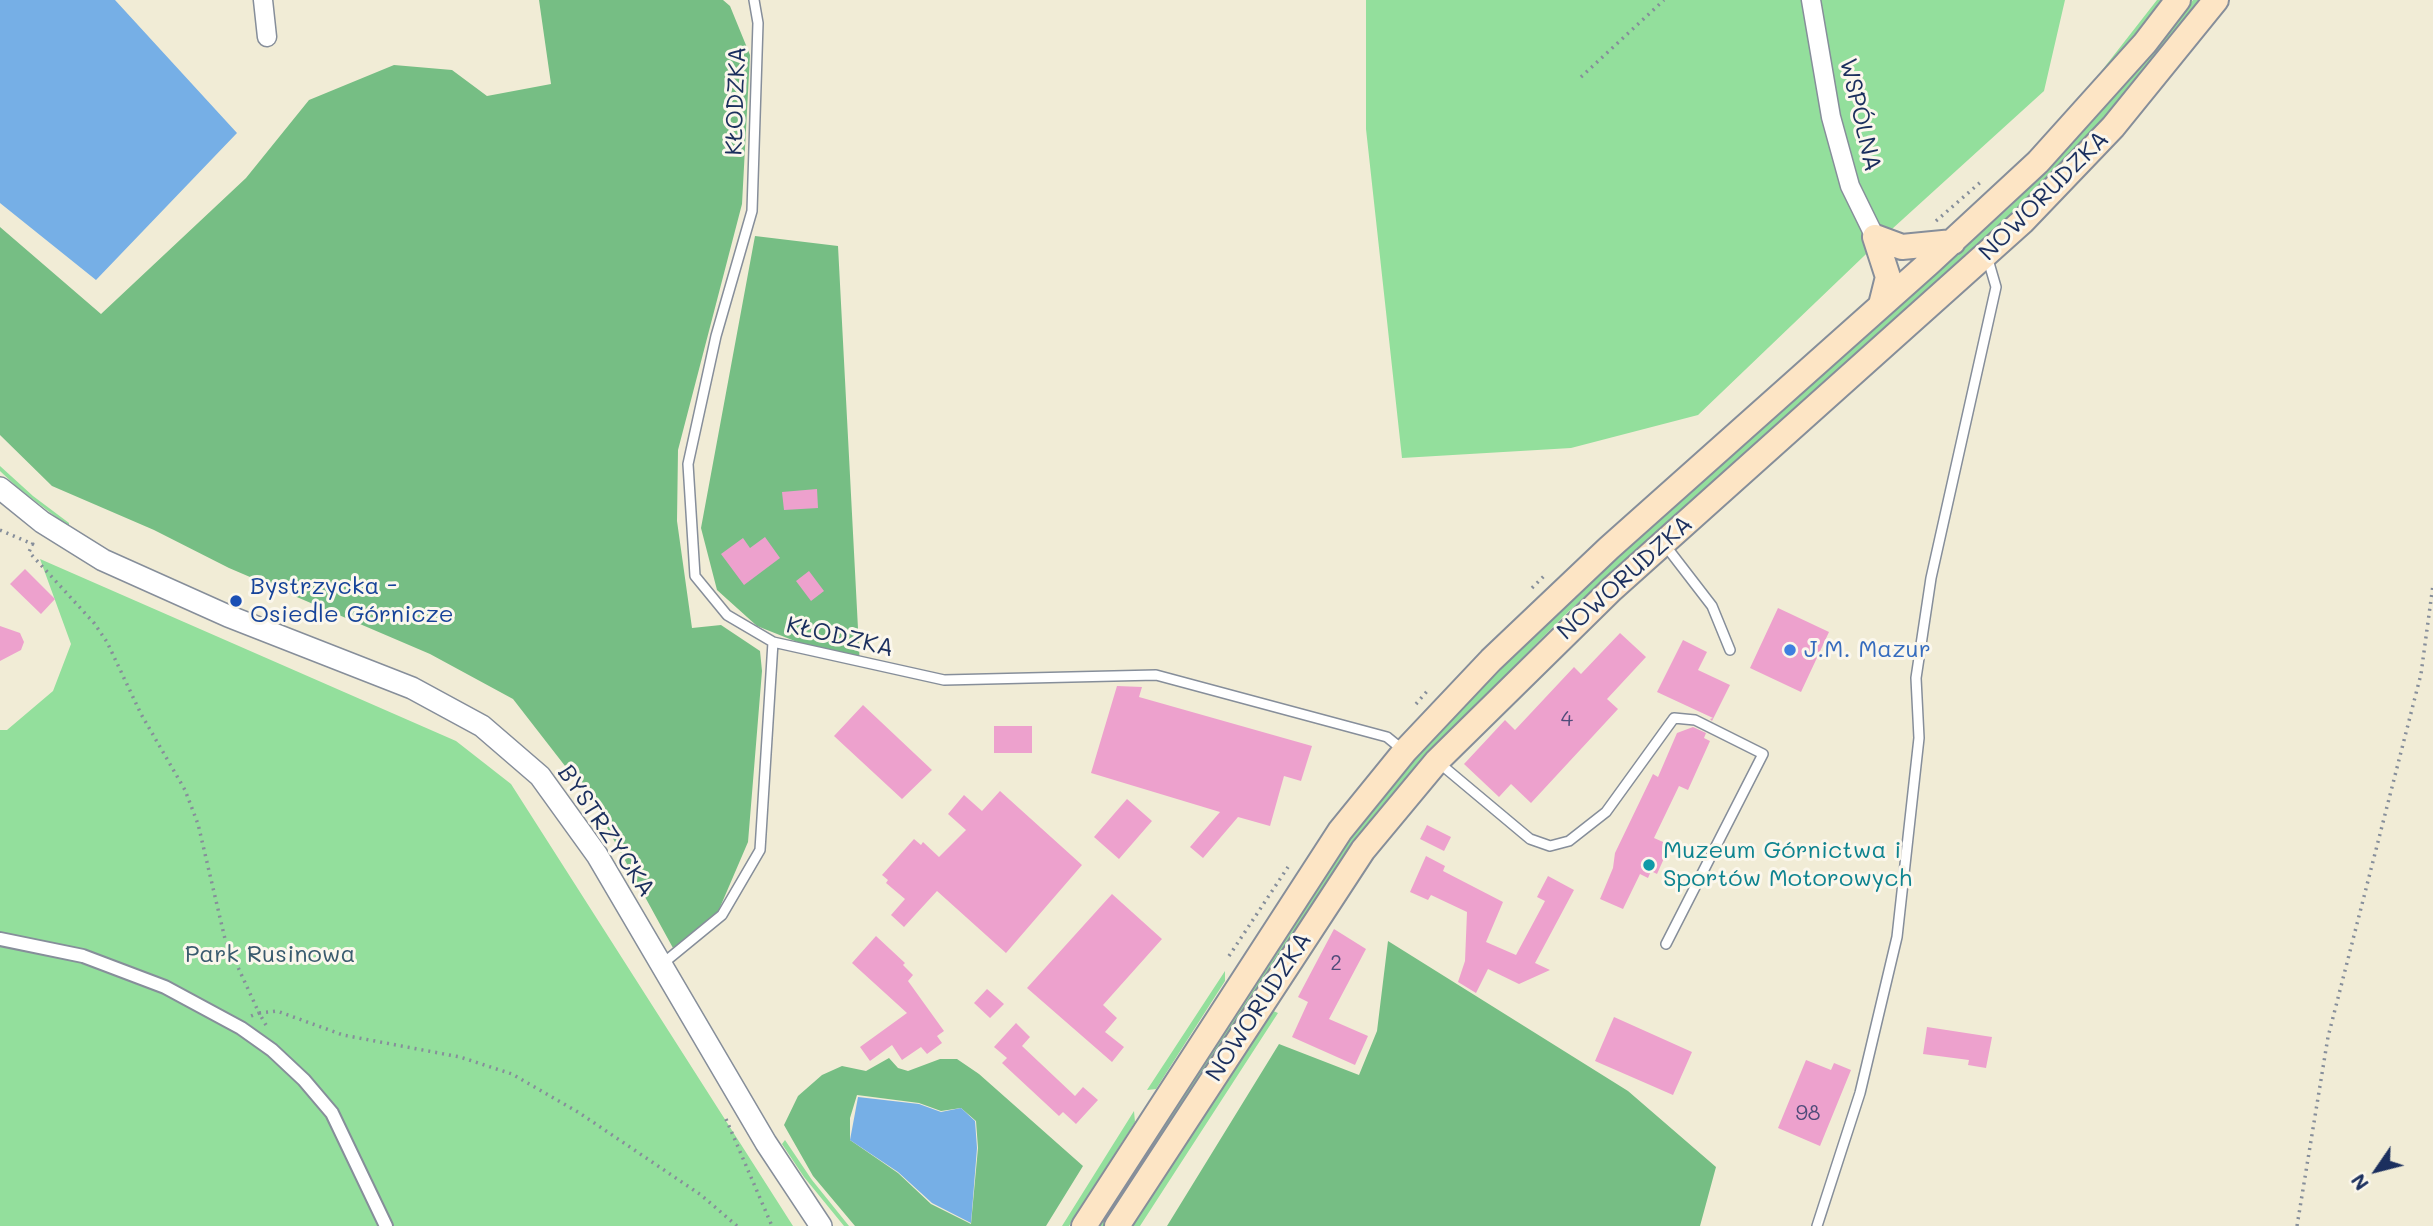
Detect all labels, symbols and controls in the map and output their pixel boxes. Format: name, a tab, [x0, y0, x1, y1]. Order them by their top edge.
street label: KŁODZKA	[720, 46, 752, 156]
street label: WSPÓLNA	[1833, 56, 1887, 174]
street label: NOWORUDZKA	[1973, 125, 2115, 267]
street label: NOWORUDZKA	[1551, 510, 1699, 646]
place label: Bystrzycka - Osiedle Górnicze	[250, 573, 454, 629]
marker: Bystrzycka - Osiedle Górnicze	[228, 593, 244, 609]
street label: KŁODZKA	[784, 611, 896, 663]
place label: J.M. Mazur	[1804, 636, 1931, 664]
marker: J.M. Mazur	[1782, 642, 1798, 658]
house number: 4	[1561, 707, 1573, 733]
street label: BYSTRZYCKA	[551, 759, 661, 903]
place label: Muzeum Górnictwa i Sportów Motorowych	[1663, 837, 1912, 893]
marker: Muzeum Górnictwa i Sportów Motorowych	[1641, 857, 1657, 873]
street label: NOWORUDZKA	[1200, 927, 1318, 1087]
park label: Park Rusinowa	[185, 941, 355, 969]
house number: 2	[1330, 951, 1342, 977]
house number: 98	[1795, 1101, 1821, 1127]
north arrow	[2342, 1135, 2412, 1205]
text: N	[2345, 1169, 2374, 1195]

